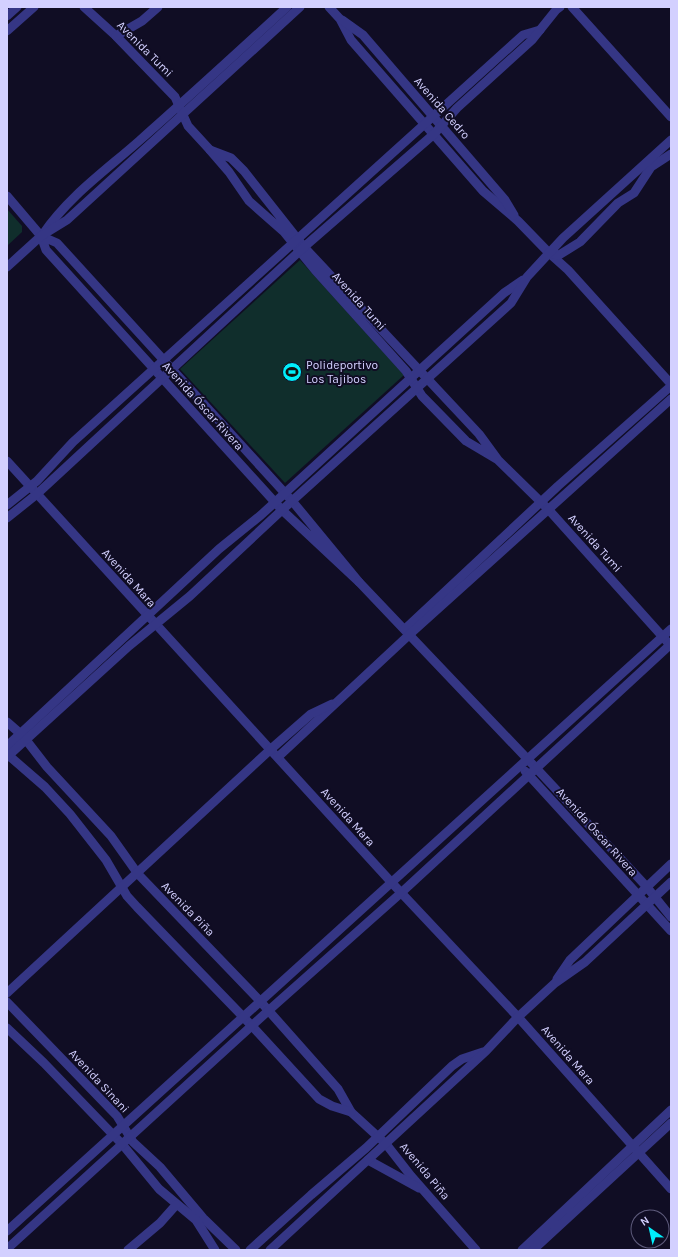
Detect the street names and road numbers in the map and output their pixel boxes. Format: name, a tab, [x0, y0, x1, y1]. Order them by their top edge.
street label: Avenida Tumi	[114, 18, 176, 80]
street label: Avenida Cedro	[411, 74, 473, 142]
street label: Avenida Tumi	[329, 269, 389, 333]
street label: Avenida Óscar Rivera	[160, 358, 247, 453]
street label: Avenida Tumi	[565, 511, 625, 575]
street label: Avenida Mara	[99, 546, 159, 610]
street label: Avenida Óscar Rivera	[554, 784, 641, 879]
street label: Avenida Mara	[318, 785, 378, 849]
street label: Avenida Piña	[159, 879, 217, 939]
street label: Avenida Mara	[538, 1023, 598, 1087]
street label: Avenida Sinani	[66, 1046, 132, 1116]
street label: Avenida Piña	[397, 1140, 453, 1202]

